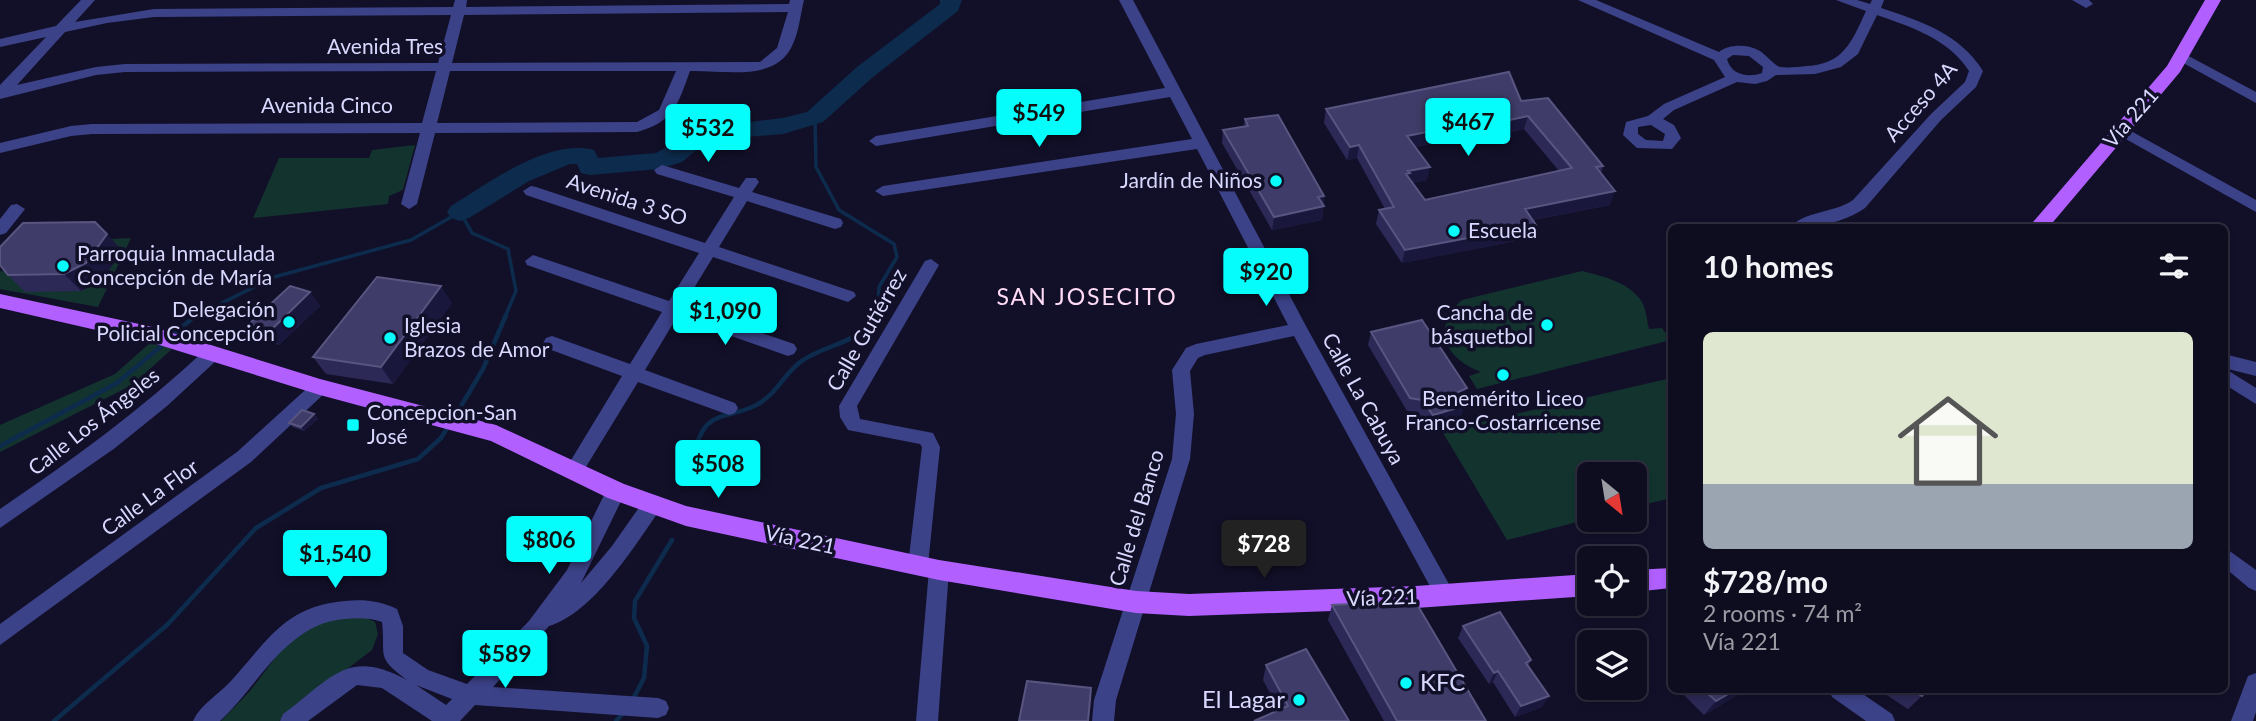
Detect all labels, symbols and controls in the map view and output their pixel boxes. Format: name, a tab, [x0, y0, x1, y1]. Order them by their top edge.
street label: Avenida Tres	[327, 33, 443, 58]
street label: Acceso 4A	[1878, 55, 1962, 146]
street label: Vía 221	[2097, 82, 2163, 152]
pin: $549	[998, 90, 1080, 149]
street label: Avenida Cinco	[261, 92, 393, 117]
text: $549	[1012, 98, 1066, 126]
pin: $467	[1427, 99, 1509, 158]
pin: $532	[667, 104, 749, 164]
text: $467	[1441, 107, 1495, 135]
text: $532	[681, 113, 735, 141]
street label: Avenida 3 SO	[564, 167, 691, 230]
place label: Jardín de Niños	[1120, 167, 1262, 192]
marker: Jardín de Niños	[1268, 173, 1284, 189]
place label: Escuela	[1468, 217, 1537, 242]
marker: Escuela	[1446, 223, 1462, 239]
place label: Parroquia Inmaculada Concepción de María	[77, 240, 275, 289]
icon: filters	[2155, 247, 2193, 285]
pin: $920	[1225, 248, 1307, 308]
text: 10 homes	[1703, 248, 1834, 284]
text: $920	[1239, 257, 1293, 285]
marker: Parroquia Inmaculada Concepción de María	[55, 258, 71, 274]
street label: Calle Gutiérrez	[821, 264, 911, 395]
district label: SAN JOSECITO	[996, 282, 1178, 310]
pin: $1,090	[668, 288, 782, 347]
place label: Delegación Policial Concepción	[96, 296, 275, 345]
text: $1,090	[689, 296, 761, 324]
place label: Cancha de básquetbol	[1431, 299, 1533, 348]
place label: Iglesia Brazos de Amor	[404, 312, 550, 361]
marker: Delegación Policial Concepción	[281, 314, 297, 330]
marker: Cancha de básquetbol	[1539, 317, 1555, 333]
street label: Calle La Cabuya	[1318, 328, 1411, 468]
marker: Iglesia Brazos de Amor	[382, 330, 398, 346]
street label: Calle Los Ángeles	[23, 362, 164, 480]
marker: Benemérito Liceo Franco-Costarricense	[1495, 367, 1511, 383]
icon: home	[1885, 378, 2011, 504]
place label: Benemérito Liceo Franco-Costarricense	[1405, 385, 1601, 434]
place label: Concepcion-San José	[367, 399, 517, 448]
marker: Concepcion-San José	[345, 417, 361, 433]
pin: $508	[677, 440, 759, 500]
street label: Calle del Banco	[1103, 446, 1168, 589]
text: $508	[691, 449, 745, 477]
street label: Calle La Flor	[96, 453, 203, 540]
north arrow	[1577, 462, 1647, 532]
map controls	[1577, 462, 1647, 700]
pin: $806	[508, 516, 590, 576]
street label: Vía 221	[763, 519, 838, 558]
pin: $728	[1223, 520, 1305, 580]
text: $806	[522, 525, 576, 553]
text: $728	[1237, 529, 1291, 557]
pin: $1,540	[278, 530, 392, 590]
text: $1,540	[299, 539, 371, 567]
button: locate	[1577, 546, 1647, 616]
text: $728/mo	[1703, 563, 1828, 599]
street label: Vía 221	[1346, 583, 1418, 610]
text: 2 rooms · 74 m²	[1703, 599, 1862, 627]
text: Vía 221	[1703, 627, 1781, 655]
pin: $589	[464, 630, 546, 690]
button: layers	[1577, 630, 1647, 700]
text: $589	[478, 639, 532, 667]
place label: KFC	[1420, 667, 1465, 696]
marker: KFC	[1398, 675, 1414, 691]
place label: El Lagar	[1202, 684, 1285, 713]
marker: El Lagar	[1291, 692, 1307, 708]

